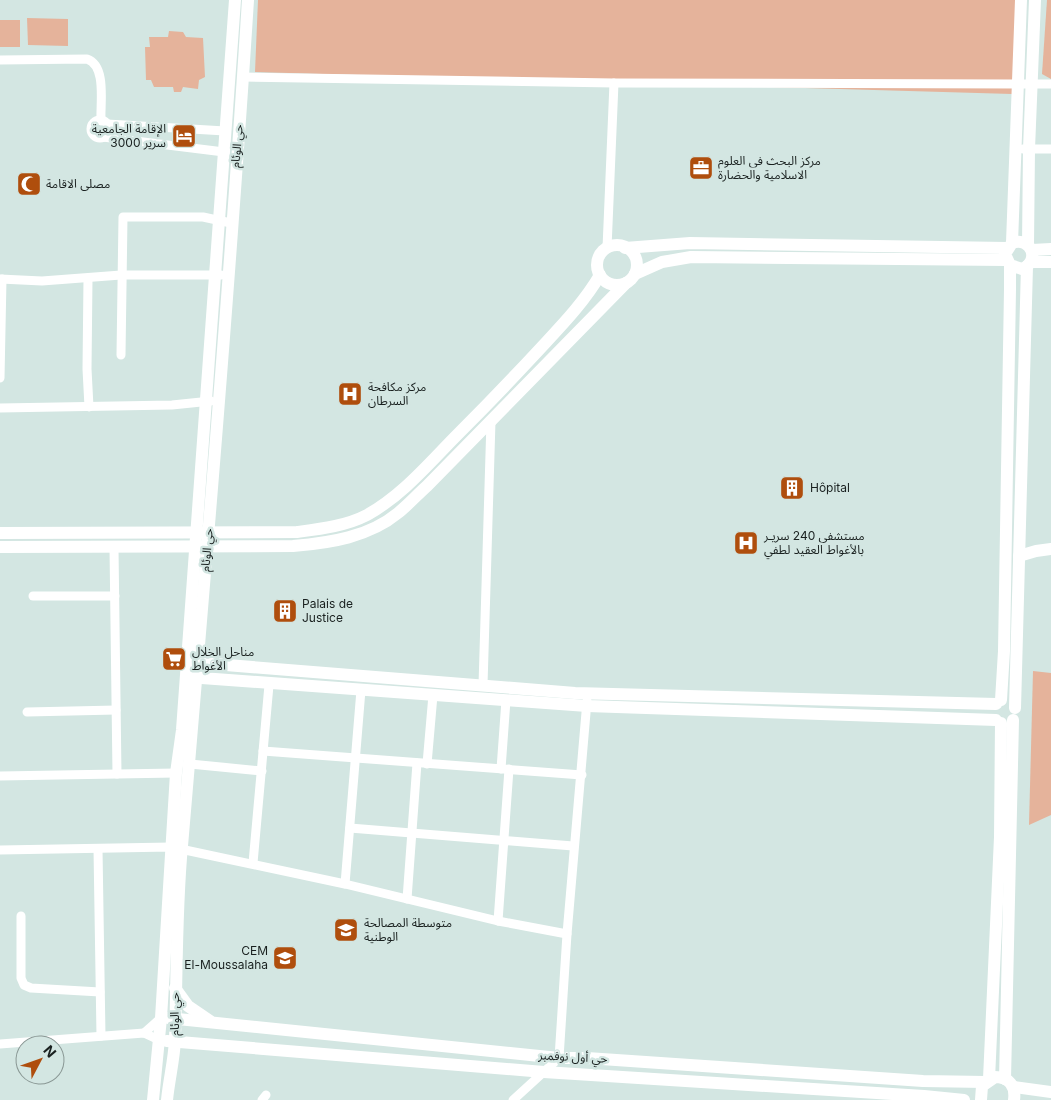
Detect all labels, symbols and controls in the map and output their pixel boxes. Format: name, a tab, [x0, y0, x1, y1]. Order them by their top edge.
place label: الإقامة الجامعية 3000 سرير	[92, 121, 166, 150]
hotel icon: الإقامة الجامعية 3000 سرير	[171, 123, 197, 149]
street label: حي الوئام	[227, 124, 249, 168]
place label: مركز البحث في العلوم الاسلامية والحضارة	[718, 153, 821, 182]
office icon: مركز البحث في العلوم الاسلامية والحضارة	[688, 155, 714, 181]
mosque icon: مصلى الاقامة	[16, 171, 42, 197]
place label: مصلى الاقامة	[46, 176, 110, 191]
place label: مركز مكافحة السرطان	[368, 379, 426, 408]
hospital icon: مركز مكافحة السرطان	[337, 381, 363, 407]
building icon: Hôpital	[779, 475, 805, 501]
place label: Hôpital	[810, 480, 850, 495]
street label: حي الوئام	[197, 528, 219, 572]
place label: مستشفى 240 سريـر بالأغواط العقيد لطفي	[763, 528, 865, 560]
hospital icon: مستشفى 240 سريـر بالأغواط العقيد لطفي	[733, 530, 759, 556]
place label: Palais de Justice	[302, 596, 353, 625]
building icon: Palais de Justice	[272, 598, 298, 624]
place label: مناحل الخلال الأغواط	[192, 644, 254, 673]
supermarket icon: مناحل الخلال الأغواط	[161, 646, 187, 672]
place label: متوسطة المصالحة الوطنية	[364, 915, 452, 944]
school or university icon: متوسطة المصالحة الوطنية	[333, 917, 359, 943]
place label: CEM El-Moussalaha	[184, 943, 268, 972]
school or university icon: CEM El-Moussalaha	[272, 945, 298, 971]
street label: حي الوئام	[167, 992, 185, 1036]
north arrow	[15, 1035, 65, 1085]
text: N	[40, 1042, 60, 1061]
street label: حي أول نوفمبر	[537, 1047, 608, 1069]

